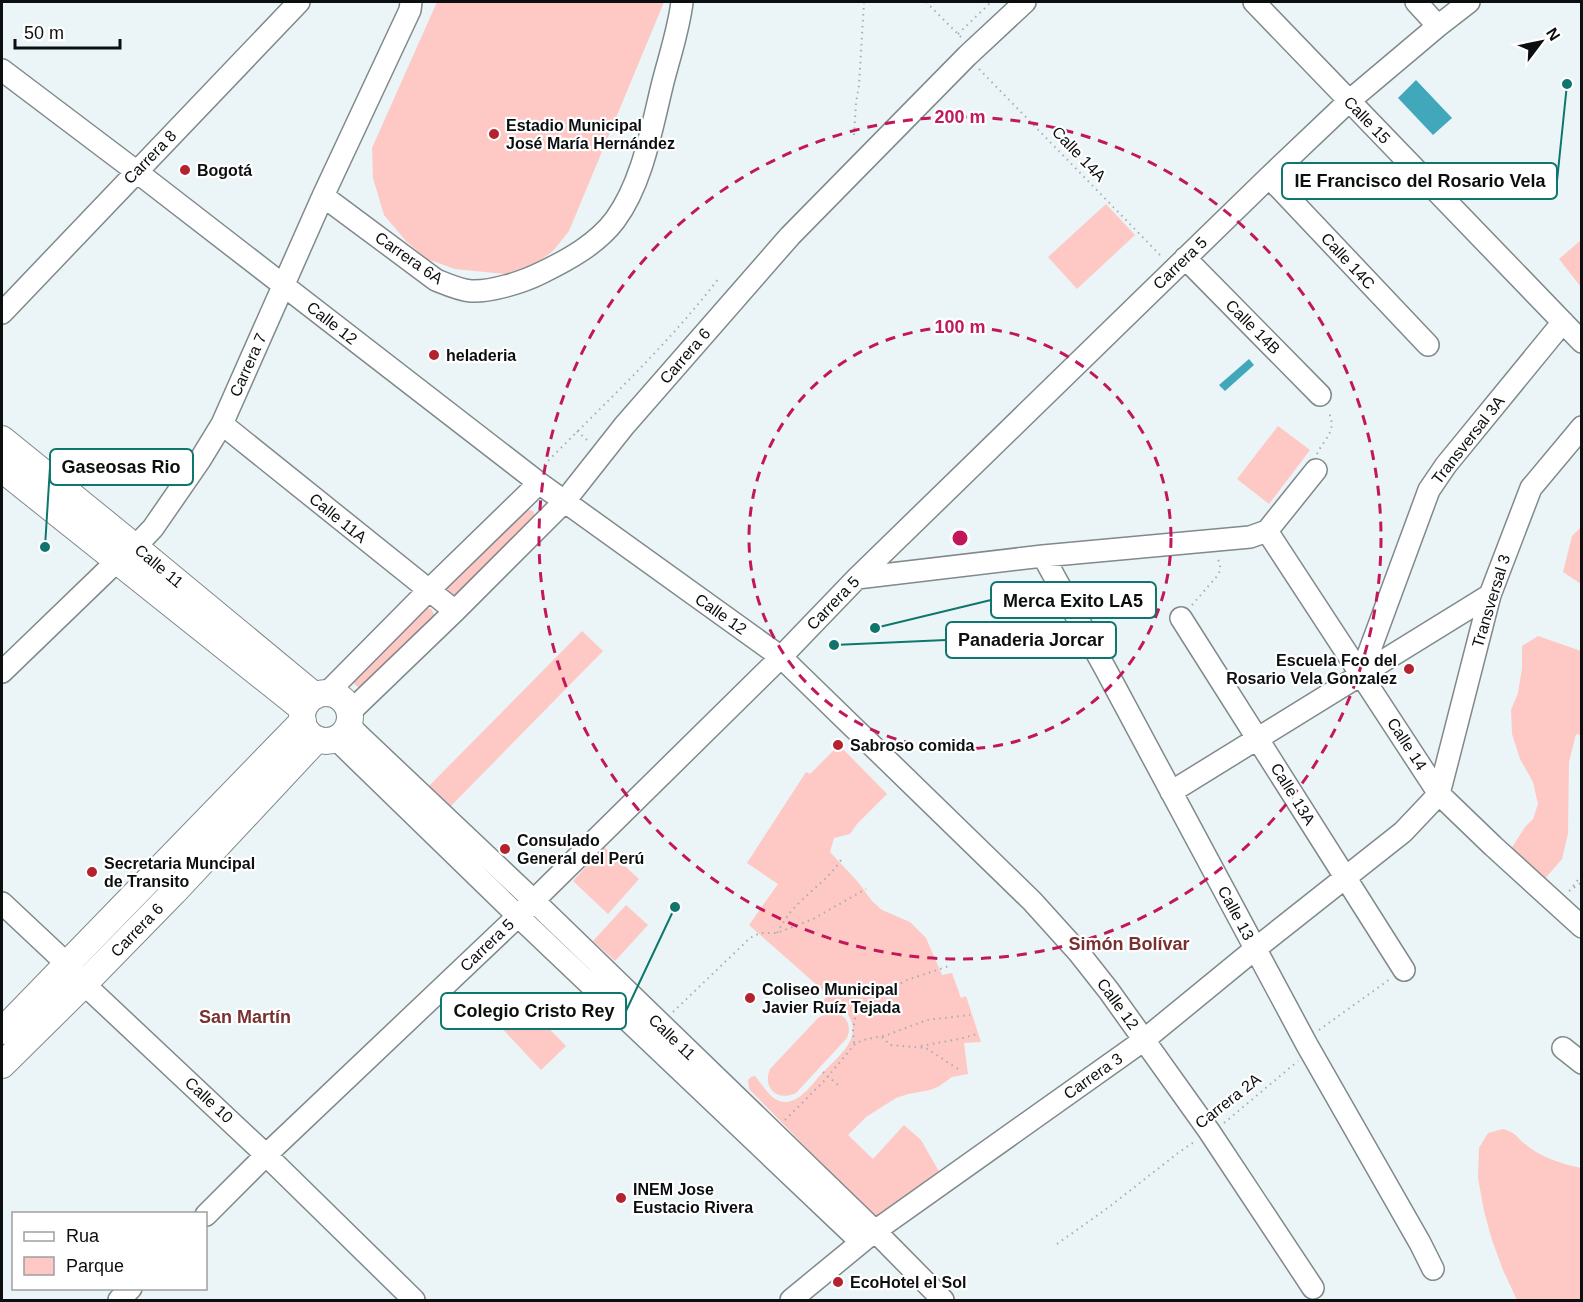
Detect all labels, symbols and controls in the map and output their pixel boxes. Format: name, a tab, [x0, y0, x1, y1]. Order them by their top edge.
scale bar	[15, 12, 120, 50]
north arrow	[1511, 12, 1571, 72]
text: 50 m	[24, 23, 64, 43]
text: N	[1543, 25, 1564, 44]
street label: Calle 15	[1340, 93, 1394, 147]
text: 200 m	[934, 107, 986, 127]
place label: Estadio Municipal José María Hernández	[506, 117, 675, 152]
street label: Calle 14A	[1049, 123, 1109, 185]
street label: Carrera 8	[120, 127, 180, 187]
marker: Estadio Municipal José María Hernández	[487, 127, 501, 141]
place label: Bogotá	[197, 162, 252, 179]
marker: Bogotá	[178, 163, 192, 177]
callout: IE Francisco del Rosario Vela	[1282, 163, 1557, 199]
text: IE Francisco del Rosario Vela	[1294, 171, 1547, 191]
street label: Carrera 6A	[372, 229, 446, 288]
street label: Calle 14C	[1318, 230, 1378, 292]
street label: Carrera 5	[1150, 233, 1210, 293]
street label: Calle 14B	[1222, 296, 1284, 358]
street label: Calle 12	[304, 298, 360, 348]
text: 100 m	[934, 317, 986, 337]
street label: Carrera 6	[656, 325, 714, 387]
street label: Carrera 7	[226, 331, 270, 399]
place label: heladeria	[446, 347, 516, 364]
marker: heladeria	[427, 348, 441, 362]
street label: Transversal 3A	[1428, 392, 1508, 487]
callout: Gaseosas Rio	[50, 449, 193, 485]
text: Gaseosas Rio	[61, 457, 181, 477]
street label: Calle 11A	[306, 490, 370, 546]
centre of rings	[950, 528, 970, 548]
street label: Calle 11	[132, 541, 187, 591]
street label: Transversal 3	[1469, 552, 1513, 650]
street label: Carrera 5	[803, 573, 863, 633]
callout: Merca Exito LA5	[991, 582, 1156, 618]
street label: Calle 12	[692, 590, 750, 638]
text: Merca Exito LA5	[1003, 591, 1143, 611]
callout: Panaderia Jorcar	[946, 622, 1116, 658]
text: Panaderia Jorcar	[958, 630, 1104, 650]
place label: Escuela Fco del Rosario Vela Gonzalez	[1226, 652, 1397, 687]
marker: Escuela Fco del Rosario Vela Gonzalez	[1402, 662, 1416, 676]
street label: Calle 14	[1384, 715, 1430, 773]
place label: Sabroso comida	[850, 737, 975, 754]
marker: Sabroso comida	[831, 738, 845, 752]
street label: Calle 13A	[1267, 760, 1319, 828]
place label: Consulado General del Perú	[517, 832, 644, 867]
marker: Consulado General del Perú	[498, 842, 512, 856]
place label: Secretaria Muncipal de Transito	[104, 855, 255, 890]
marker: Secretaria Muncipal de Transito	[85, 865, 99, 879]
street label: Calle 13	[1215, 883, 1257, 943]
street label: Carrera 6	[107, 900, 167, 960]
street label: Carrera 5	[457, 915, 517, 975]
district label: Simón Bolívar	[1068, 934, 1190, 954]
street label: Calle 12	[1094, 975, 1142, 1033]
place label: Coliseo Municipal Javier Ruíz Tejada	[762, 981, 901, 1016]
marker: Coliseo Municipal Javier Ruíz Tejada	[743, 991, 757, 1005]
callout: Colegio Cristo Rey	[441, 993, 626, 1029]
text: Colegio Cristo Rey	[453, 1001, 615, 1021]
district label: San Martín	[199, 1007, 291, 1027]
street label: Calle 11	[645, 1011, 699, 1063]
street label: Carrera 3	[1060, 1050, 1126, 1102]
street label: Carrera 2A	[1192, 1070, 1264, 1132]
street label: Calle 10	[182, 1074, 236, 1126]
place label: INEM Jose Eustacio Rivera	[633, 1181, 753, 1216]
marker: INEM Jose Eustacio Rivera	[614, 1191, 628, 1205]
legend	[12, 1212, 207, 1290]
text: Rua	[66, 1226, 100, 1246]
text: Parque	[66, 1256, 124, 1276]
place label: EcoHotel el Sol	[850, 1274, 966, 1291]
marker: EcoHotel el Sol	[831, 1275, 845, 1289]

